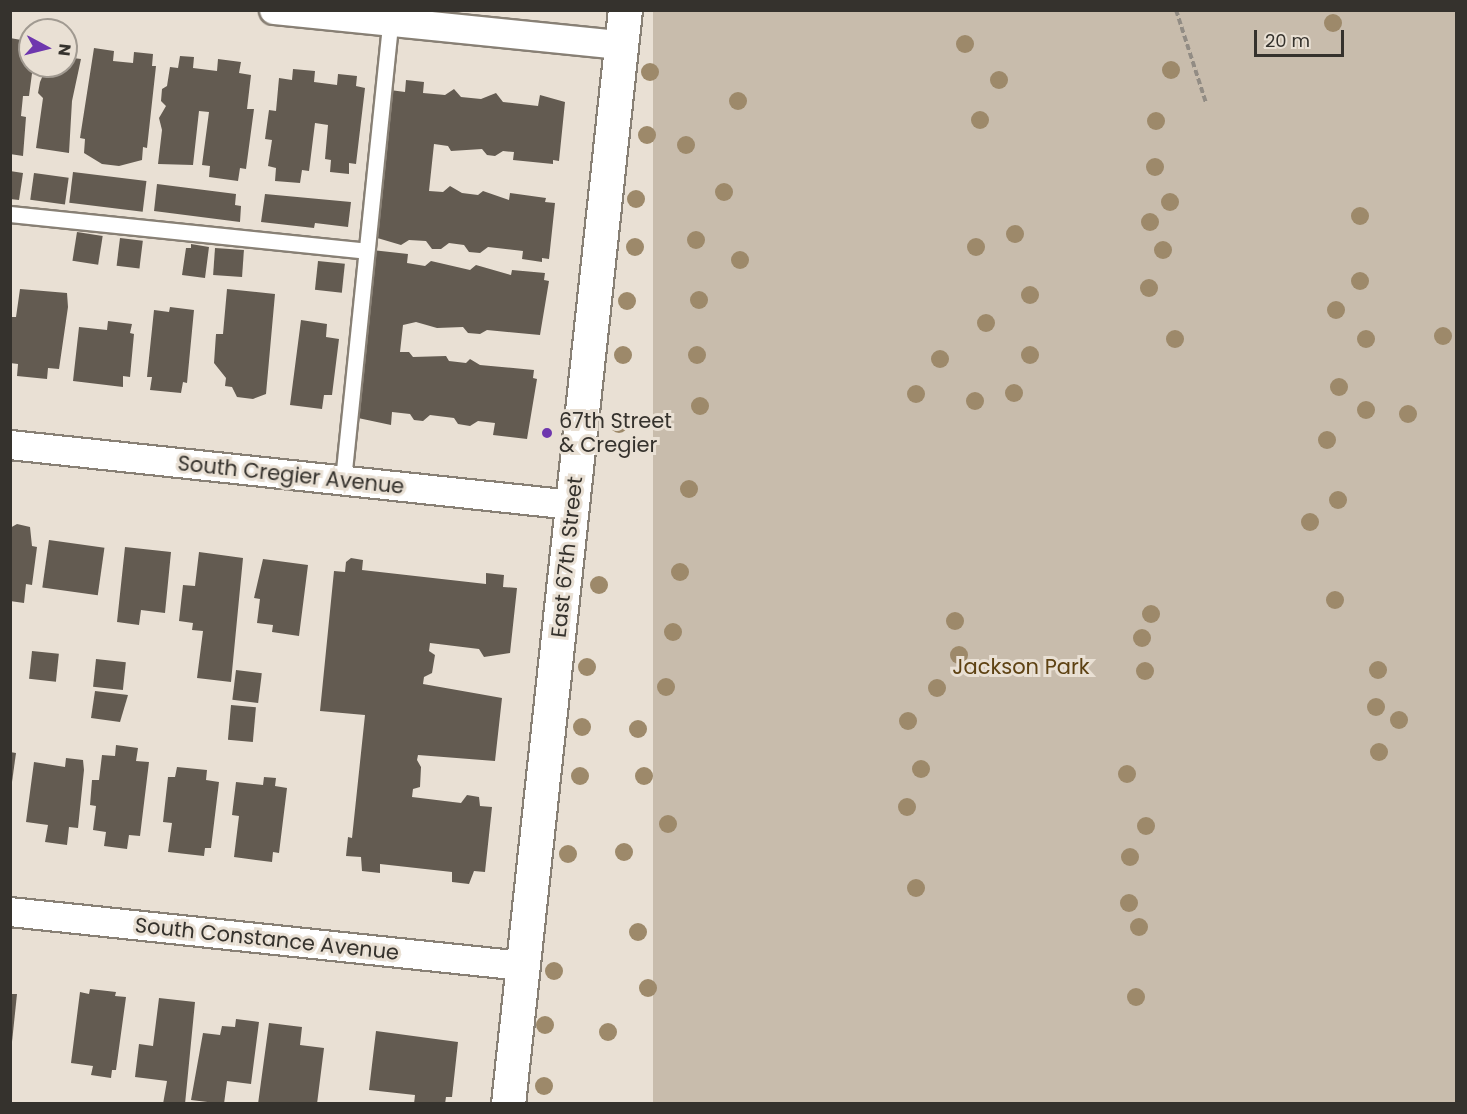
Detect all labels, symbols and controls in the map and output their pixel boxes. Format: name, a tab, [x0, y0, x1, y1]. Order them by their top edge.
north arrow	[18, 18, 78, 78]
scale bar	[1257, 18, 1347, 56]
text: 20 m	[1265, 28, 1310, 53]
text: N	[52, 43, 77, 57]
place label: 67th Street & Cregier	[559, 408, 672, 458]
marker: 67th Street & Cregier	[540, 426, 554, 440]
street label: South Cregier Avenue	[176, 451, 406, 499]
street label: East 67th Street	[546, 475, 588, 639]
park label: Jackson Park	[952, 654, 1090, 680]
street label: South Constance Avenue	[134, 913, 400, 965]

